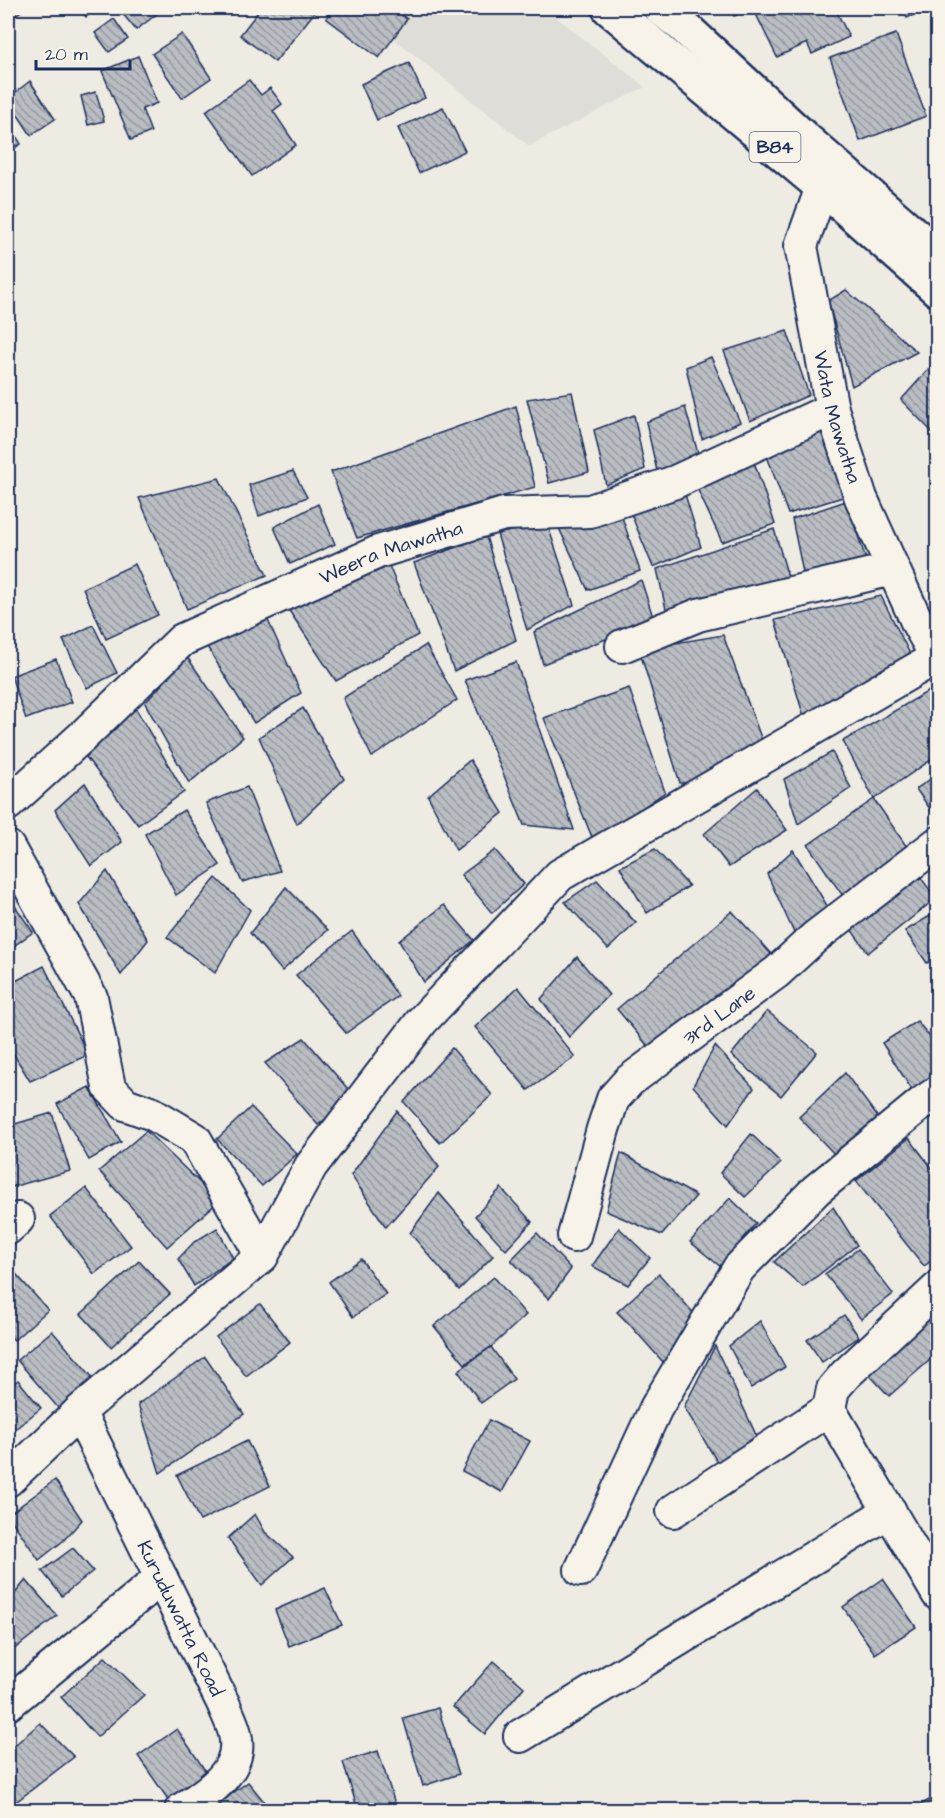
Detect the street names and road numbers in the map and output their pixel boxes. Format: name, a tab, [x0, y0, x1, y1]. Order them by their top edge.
road number: B84	[750, 132, 800, 162]
street label: Wata Mawatha	[806, 348, 868, 487]
street label: Weera Mawatha	[315, 514, 466, 592]
street label: 3rd Lane	[677, 979, 762, 1052]
street label: Kuruduwatta Road	[130, 1536, 230, 1701]

